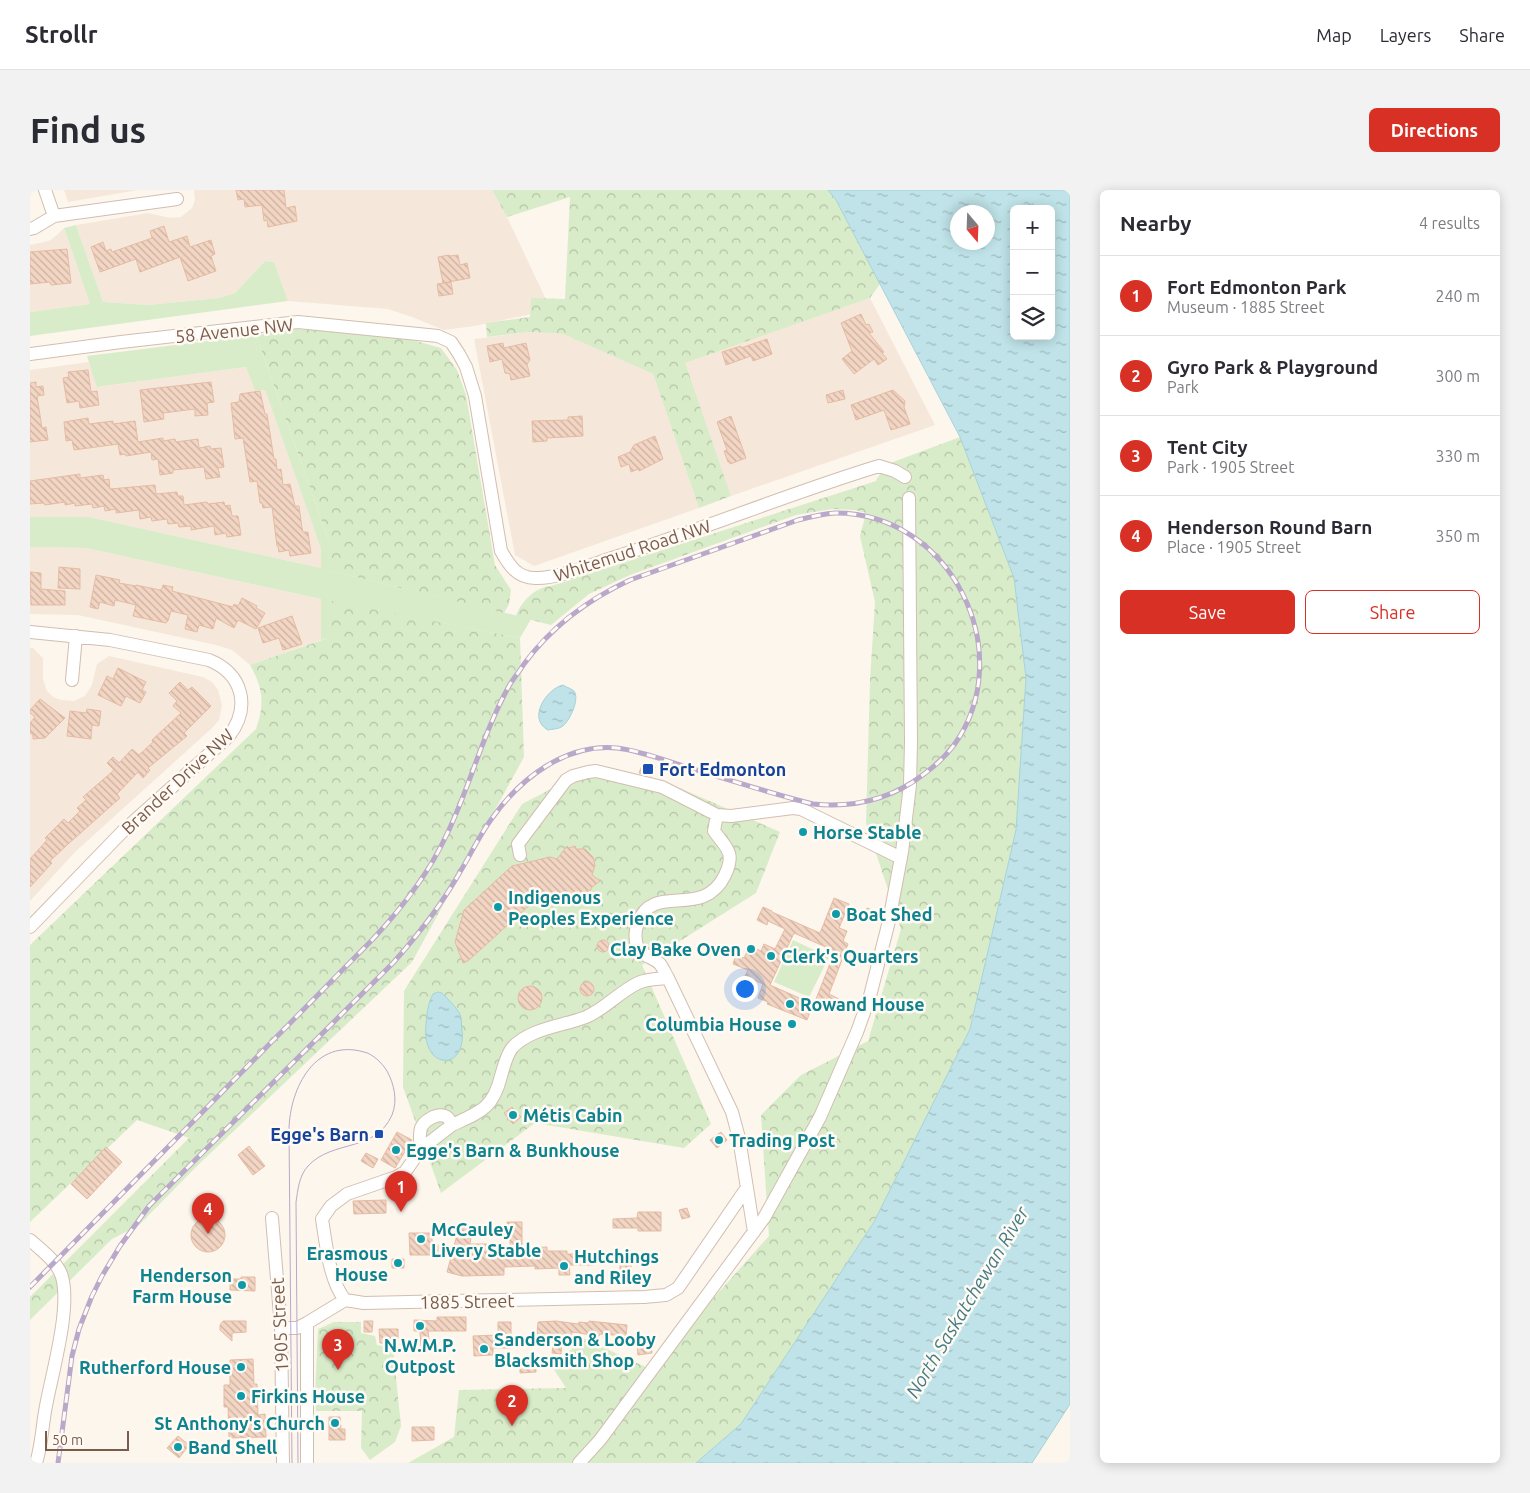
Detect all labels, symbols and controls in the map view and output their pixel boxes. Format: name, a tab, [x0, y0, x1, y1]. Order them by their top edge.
text: Strollr	[25, 21, 98, 48]
text: Map	[1316, 25, 1352, 45]
text: Layers	[1380, 25, 1431, 45]
text: Share	[1459, 25, 1505, 45]
button: Directions	[1369, 108, 1500, 152]
text: Find us	[30, 110, 146, 150]
north arrow	[950, 205, 995, 250]
map controls	[1010, 205, 1055, 340]
button: +	[1010, 205, 1055, 250]
text: Nearby	[1120, 211, 1191, 235]
text: 4 results	[1419, 214, 1480, 232]
button: −	[1010, 250, 1055, 295]
text: Fort Edmonton Park	[1167, 276, 1346, 298]
text: 1	[1131, 287, 1141, 305]
text: 240 m	[1435, 287, 1480, 305]
button: layers	[1010, 295, 1055, 340]
text: Museum · 1885 Street	[1167, 298, 1324, 316]
street label: 58 Avenue NW	[174, 314, 294, 346]
text: Gyro Park & Playground	[1167, 356, 1378, 378]
text: 2	[1131, 367, 1141, 385]
text: 300 m	[1435, 367, 1480, 385]
text: Park	[1167, 378, 1199, 396]
text: Tent City	[1167, 436, 1248, 458]
text: 3	[1131, 447, 1141, 465]
text: 330 m	[1435, 447, 1480, 465]
text: Park · 1905 Street	[1167, 458, 1295, 476]
street label: Whitemud Road NW	[551, 515, 713, 585]
text: Henderson Round Barn	[1167, 516, 1372, 538]
text: 4	[1131, 527, 1141, 545]
text: 350 m	[1435, 527, 1480, 545]
text: Place · 1905 Street	[1167, 538, 1301, 556]
button: Save	[1120, 590, 1295, 634]
button: Share	[1305, 590, 1480, 634]
street label: Brander Drive NW	[117, 724, 237, 838]
place label: Fort Edmonton	[659, 759, 786, 779]
marker: Fort Edmonton	[641, 762, 655, 776]
place label: Horse Stable	[813, 822, 922, 842]
marker: Horse Stable	[797, 826, 809, 838]
place label: Indigenous Peoples Experience	[508, 887, 674, 928]
marker: Indigenous Peoples Experience	[492, 901, 504, 913]
place label: Boat Shed	[846, 904, 932, 924]
marker: Boat Shed	[830, 908, 842, 920]
place label: Clay Bake Oven	[610, 939, 741, 959]
marker: Clay Bake Oven	[745, 943, 757, 955]
place label: Clerk's Quarters	[781, 946, 919, 966]
marker: Clerk's Quarters	[765, 950, 777, 962]
your location	[732, 976, 758, 1002]
place label: Rowand House	[800, 994, 925, 1014]
marker: Rowand House	[784, 998, 796, 1010]
place label: Columbia House	[645, 1014, 782, 1034]
marker: Columbia House	[786, 1018, 798, 1030]
place label: Métis Cabin	[523, 1105, 623, 1125]
marker: Métis Cabin	[507, 1109, 519, 1121]
place label: Egge's Barn	[270, 1124, 369, 1144]
marker: Egge's Barn	[373, 1128, 385, 1140]
place label: Trading Post	[729, 1130, 835, 1150]
marker: Trading Post	[713, 1134, 725, 1146]
place label: Egge's Barn & Bunkhouse	[406, 1140, 620, 1160]
marker: Egge's Barn & Bunkhouse	[390, 1144, 402, 1156]
pin: 1	[385, 1171, 417, 1212]
pin: 4	[192, 1193, 224, 1234]
water label: North Saskatchewan River	[901, 1202, 1033, 1402]
place label: McCauley Livery Stable	[431, 1219, 541, 1260]
marker: McCauley Livery Stable	[415, 1233, 427, 1245]
place label: Erasmous House	[306, 1243, 388, 1284]
place label: Hutchings and Riley	[574, 1246, 659, 1287]
marker: Erasmous House	[392, 1257, 404, 1269]
marker: Hutchings and Riley	[558, 1260, 570, 1272]
place label: Henderson Farm House	[132, 1265, 232, 1306]
street label: 1905 Street	[267, 1277, 291, 1373]
marker: Henderson Farm House	[236, 1279, 248, 1291]
street label: 1885 Street	[419, 1290, 515, 1312]
marker: N.W.M.P. Outpost	[414, 1320, 426, 1332]
pin: 3	[322, 1329, 354, 1370]
place label: Sanderson & Looby Blacksmith Shop	[494, 1329, 656, 1370]
place label: N.W.M.P. Outpost	[384, 1335, 456, 1376]
marker: Sanderson & Looby Blacksmith Shop	[478, 1343, 490, 1355]
place label: Rutherford House	[79, 1357, 231, 1377]
marker: Rutherford House	[235, 1361, 247, 1373]
pin: 2	[496, 1385, 528, 1426]
place label: Firkins House	[251, 1386, 365, 1406]
marker: Firkins House	[235, 1390, 247, 1402]
place label: St Anthony's Church	[154, 1413, 325, 1433]
marker: St Anthony's Church	[329, 1417, 341, 1429]
scale bar	[45, 1428, 129, 1451]
text: 50 m	[52, 1432, 83, 1448]
place label: Band Shell	[188, 1437, 278, 1457]
marker: Band Shell	[172, 1441, 184, 1453]

